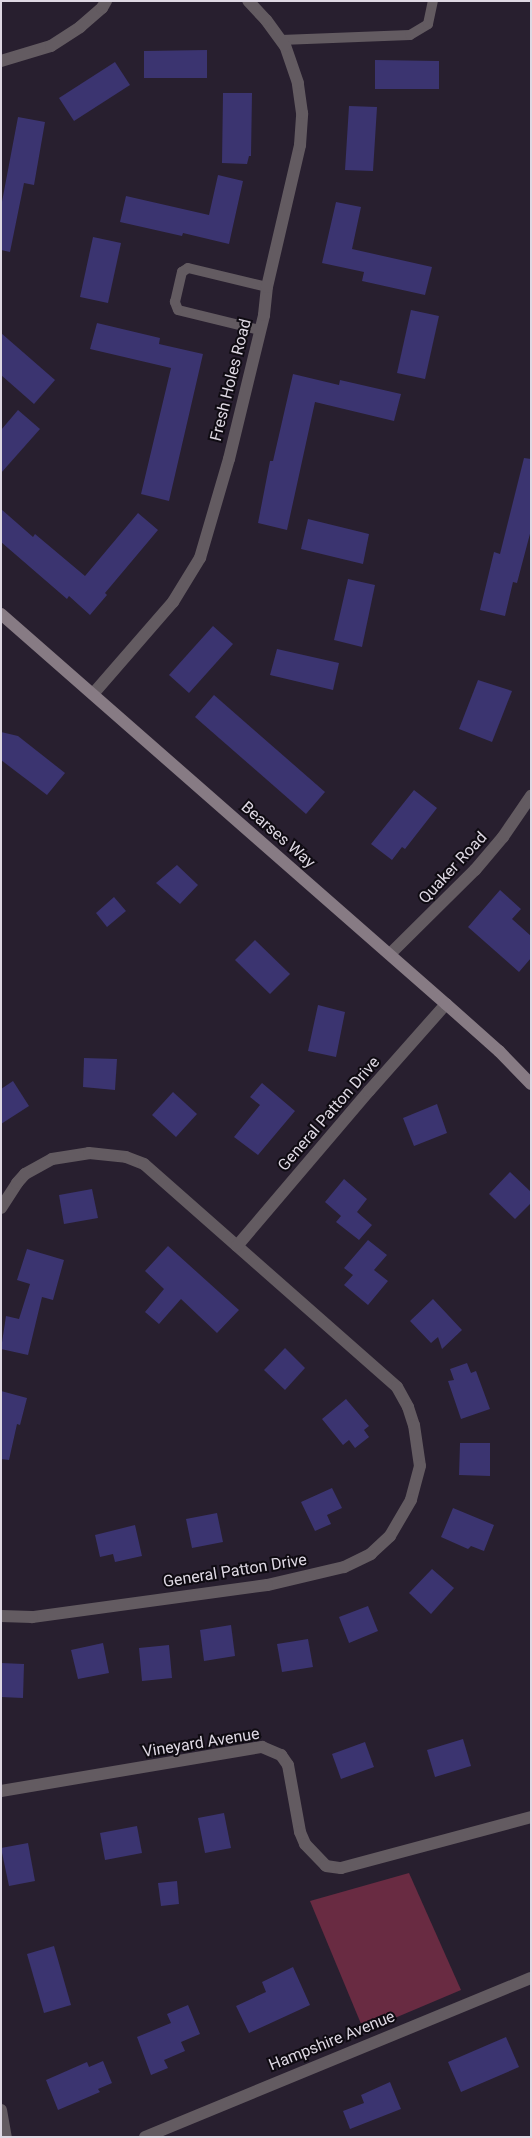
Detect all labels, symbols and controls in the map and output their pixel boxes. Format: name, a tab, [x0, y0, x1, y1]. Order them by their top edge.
street label: Fresh Holes Road	[207, 317, 255, 443]
street label: Bearses Way	[237, 798, 319, 872]
street label: Quaker Road	[415, 828, 491, 908]
street label: General Patton Drive	[274, 1053, 384, 1175]
street label: General Patton Drive	[162, 1550, 308, 1592]
street label: Vineyard Avenue	[141, 1724, 261, 1762]
street label: Hampshire Avenue	[266, 2007, 398, 2075]

